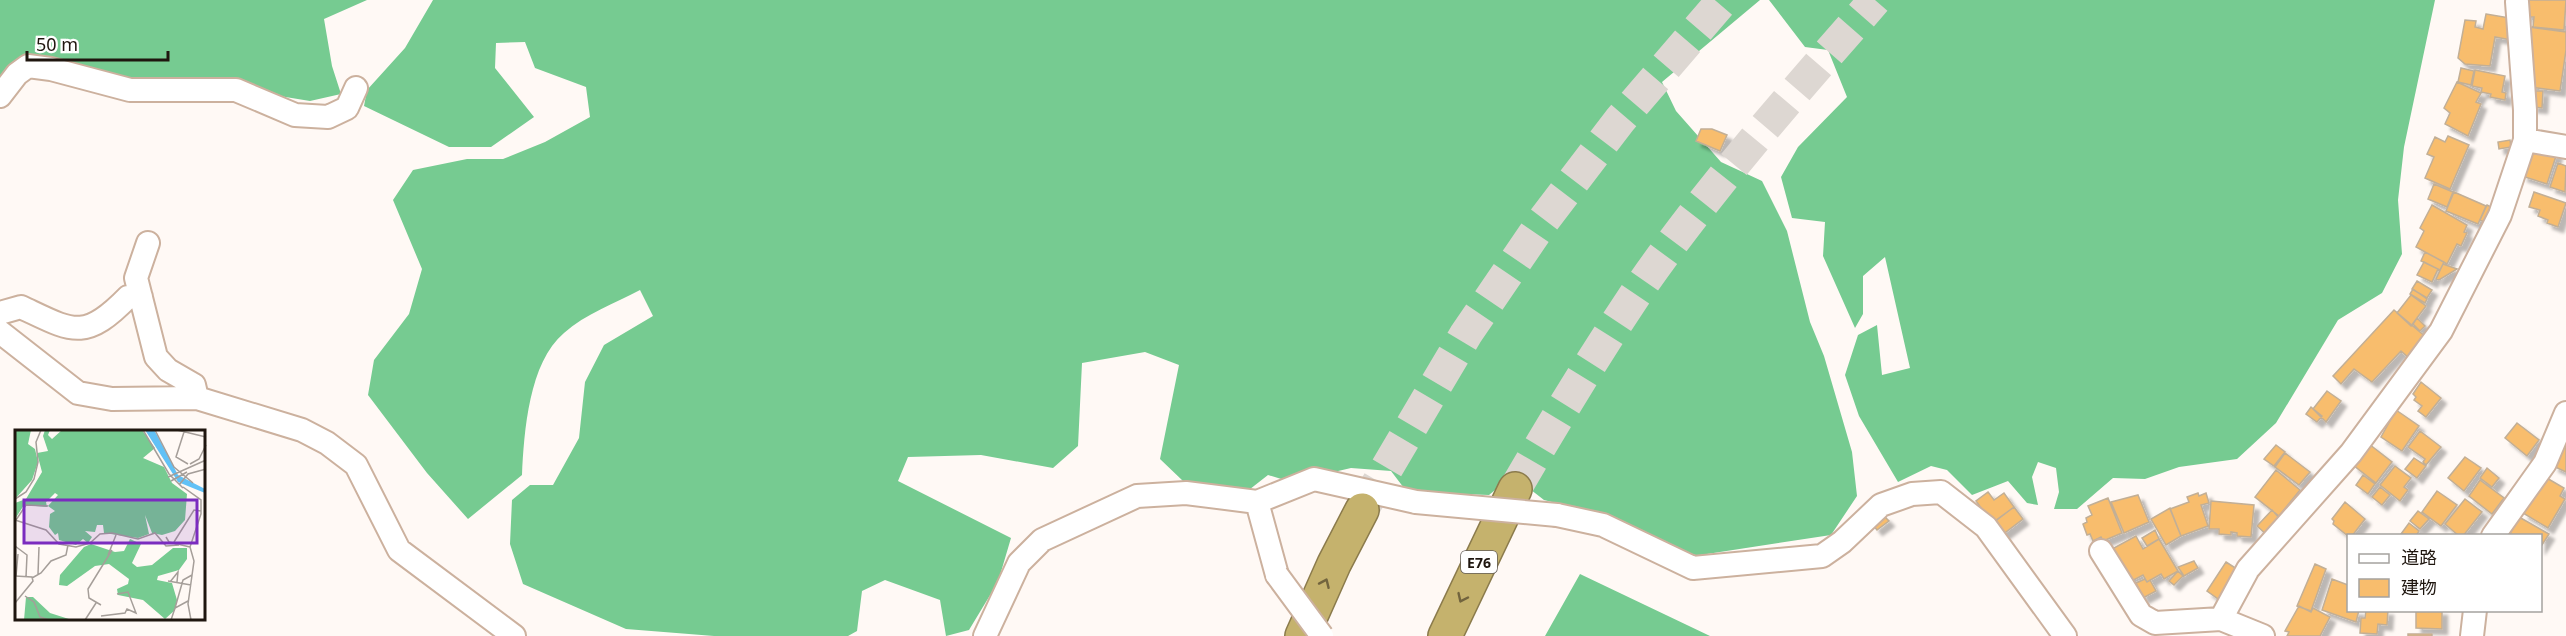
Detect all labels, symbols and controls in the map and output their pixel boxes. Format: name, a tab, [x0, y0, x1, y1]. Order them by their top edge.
scale bar	[27, 24, 168, 62]
text: 50 m	[36, 32, 78, 56]
inset map	[15, 430, 206, 621]
legend	[2347, 534, 2542, 612]
text: 道路	[2401, 545, 2437, 569]
road number: E76	[1461, 551, 1497, 573]
text: 建物	[2401, 575, 2437, 599]
one-way arrow	[1318, 578, 1330, 589]
one-way arrow	[1458, 592, 1470, 603]

